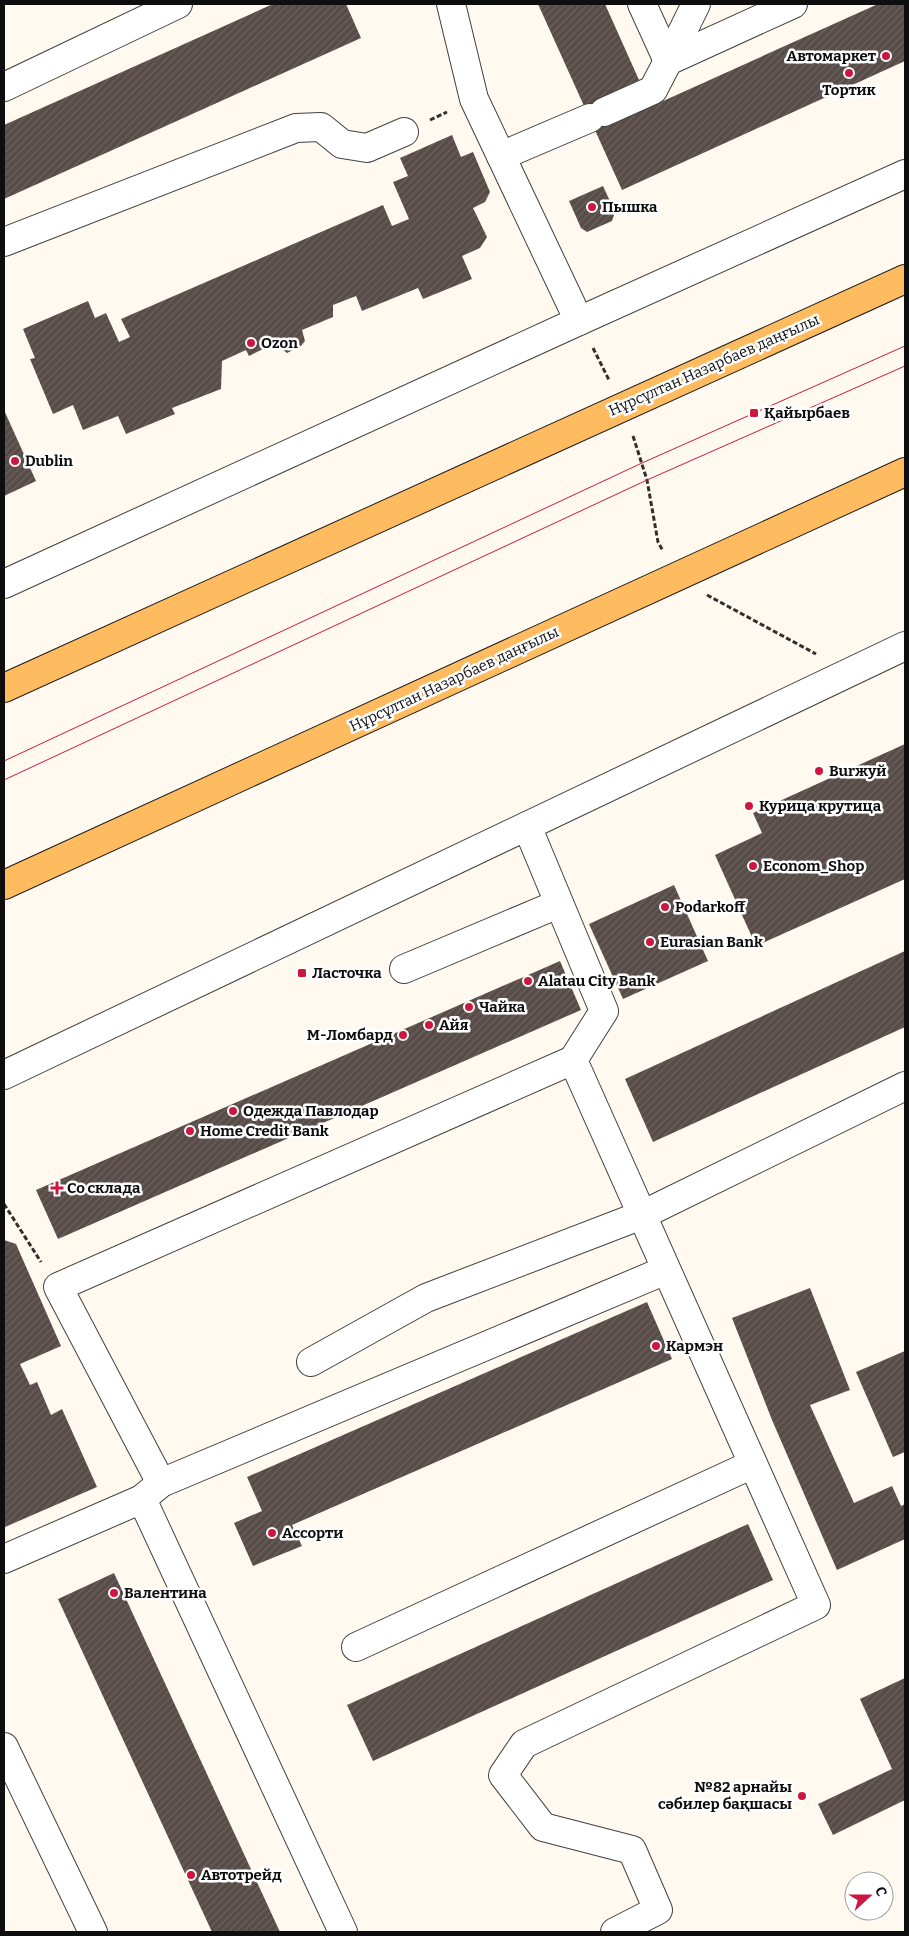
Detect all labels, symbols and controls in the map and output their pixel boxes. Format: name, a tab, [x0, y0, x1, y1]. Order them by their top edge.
place label: Автомаркет	[787, 47, 877, 65]
marker: Автомаркет	[880, 50, 892, 62]
marker: Тортик	[843, 67, 855, 79]
place label: Тортик	[822, 81, 877, 99]
place label: Пышка	[602, 198, 658, 216]
marker: Пышка	[586, 201, 598, 213]
street label: Нұрсұлтан Назарбаев даңғылы	[606, 310, 822, 420]
place label: Ozon	[261, 334, 298, 352]
marker: Ozon	[245, 337, 257, 349]
place label: Қайырбаев	[764, 404, 850, 422]
marker: Қайырбаев	[748, 407, 760, 419]
place label: Dublin	[25, 452, 73, 470]
marker: Dublin	[9, 455, 21, 467]
street label: Нұрсұлтан Назарбаев даңғылы	[347, 622, 562, 735]
place label: Burжуй	[829, 762, 886, 780]
marker: Burжуй	[813, 765, 825, 777]
place label: Курица крутица	[759, 797, 882, 815]
marker: Курица крутица	[743, 800, 755, 812]
place label: Econom_Shop	[763, 857, 864, 875]
marker: Econom_Shop	[747, 860, 759, 872]
place label: Podarkoff	[675, 898, 746, 916]
marker: Podarkoff	[659, 901, 671, 913]
place label: Eurasian Bank	[660, 933, 763, 951]
marker: Eurasian Bank	[644, 936, 656, 948]
place label: Ласточка	[312, 964, 382, 982]
marker: Ласточка	[296, 967, 308, 979]
place label: Alatau City Bank	[538, 972, 655, 990]
marker: Alatau City Bank	[522, 975, 534, 987]
place label: Чайка	[479, 998, 526, 1016]
marker: Чайка	[463, 1001, 475, 1013]
place label: Айя	[439, 1016, 469, 1034]
marker: Айя	[423, 1019, 435, 1031]
place label: М-Ломбард	[307, 1026, 393, 1044]
marker: М-Ломбард	[397, 1029, 409, 1041]
place label: Одежда Павлодар	[243, 1102, 379, 1120]
marker: Одежда Павлодар	[227, 1105, 239, 1117]
place label: Home Credit Bank	[200, 1122, 329, 1140]
marker: Home Credit Bank	[184, 1125, 196, 1137]
place label: Со склада	[67, 1179, 141, 1197]
marker: Со склада	[51, 1182, 63, 1194]
place label: Кармэн	[666, 1337, 723, 1355]
marker: Кармэн	[650, 1340, 662, 1352]
place label: Ассорти	[282, 1524, 343, 1542]
marker: Ассорти	[266, 1527, 278, 1539]
place label: Валентина	[124, 1584, 207, 1602]
marker: Валентина	[108, 1587, 120, 1599]
place label: №82 арнайы сәбилер бақшасы	[658, 1778, 792, 1813]
marker: №82 арнайы сәбилер бақшасы	[796, 1790, 808, 1802]
place label: Автотрейд	[201, 1866, 282, 1884]
marker: Автотрейд	[185, 1869, 197, 1881]
north arrow	[844, 1871, 894, 1921]
text: С	[871, 1884, 890, 1899]

